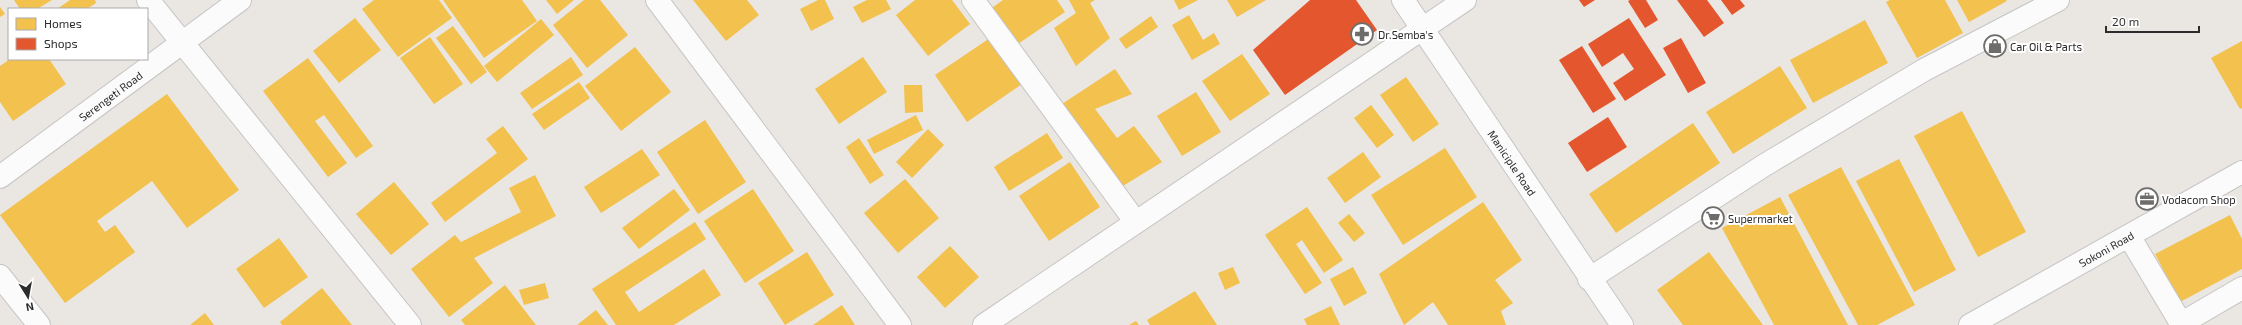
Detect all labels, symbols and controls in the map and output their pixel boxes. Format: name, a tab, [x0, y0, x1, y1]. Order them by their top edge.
legend	[8, 8, 148, 60]
scale bar	[2106, 8, 2199, 34]
text: 20 m	[2112, 14, 2139, 28]
text: Homes	[44, 16, 82, 30]
pharmacy icon: Dr.Semba's	[1349, 21, 1375, 47]
place label: Dr.Semba's	[1378, 28, 1434, 41]
shop icon: Car Oil & Parts	[1982, 33, 2008, 59]
text: Shops	[44, 36, 78, 50]
place label: Car Oil & Parts	[2010, 40, 2082, 53]
street label: Serengeti Road	[76, 68, 144, 123]
street label: Maniciple Road	[1486, 127, 1539, 198]
office icon: Vodacom Shop	[2134, 186, 2160, 212]
place label: Vodacom Shop	[2162, 193, 2236, 206]
supermarket icon: Supermarket	[1700, 205, 1726, 231]
place label: Supermarket	[1728, 212, 1793, 225]
street label: Sokoni Road	[2076, 228, 2136, 269]
north arrow	[8, 277, 48, 317]
text: N	[25, 300, 35, 314]

